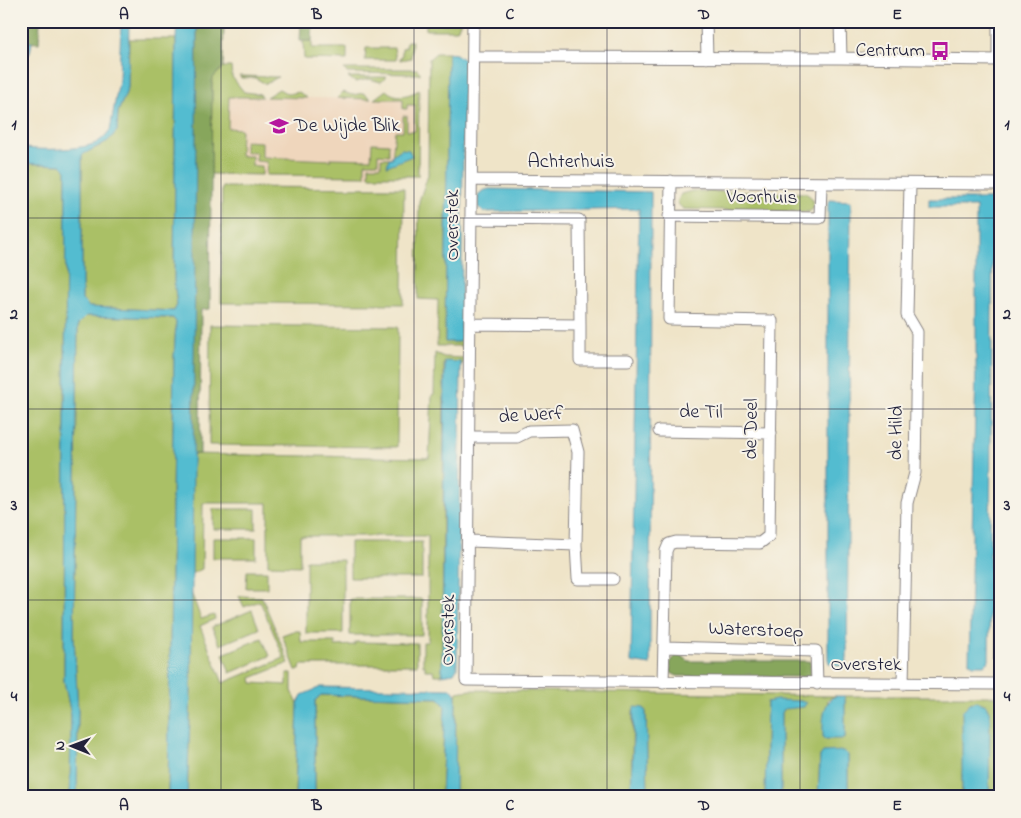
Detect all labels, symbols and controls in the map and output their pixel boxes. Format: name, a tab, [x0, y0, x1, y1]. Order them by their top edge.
text: A	[119, 3, 129, 27]
text: B	[311, 3, 323, 27]
text: C	[506, 3, 515, 27]
text: D	[697, 3, 710, 27]
text: E	[892, 3, 902, 27]
place label: Centrum	[855, 37, 925, 66]
bus stop icon: Centrum	[929, 40, 951, 62]
place label: De Wijde Blik	[293, 112, 400, 141]
text: 1	[11, 113, 17, 137]
text: 1	[1004, 113, 1010, 137]
school or university icon: De Wijde Blik	[268, 115, 290, 137]
street label: Achterhuis	[527, 148, 615, 177]
street label: Voorhuis	[725, 183, 798, 213]
street label: Overstek	[439, 189, 468, 261]
text: 2	[9, 303, 18, 327]
text: 2	[1002, 303, 1011, 327]
street label: de Til	[679, 398, 723, 428]
street label: de Deel	[737, 398, 767, 460]
street label: de Werf	[498, 400, 565, 432]
street label: de Hild	[882, 405, 912, 461]
text: 3	[10, 494, 18, 518]
text: 3	[1003, 494, 1011, 518]
street label: Overstek	[434, 594, 464, 666]
street label: Waterstoep	[708, 615, 804, 647]
street label: Overstek	[830, 651, 902, 680]
text: 4	[10, 685, 18, 709]
text: 4	[1003, 685, 1011, 709]
north arrow	[48, 720, 98, 770]
text: N	[50, 741, 71, 751]
text: A	[119, 794, 129, 818]
text: B	[311, 794, 323, 818]
text: C	[506, 794, 515, 818]
text: D	[697, 794, 710, 818]
text: E	[892, 794, 902, 818]

